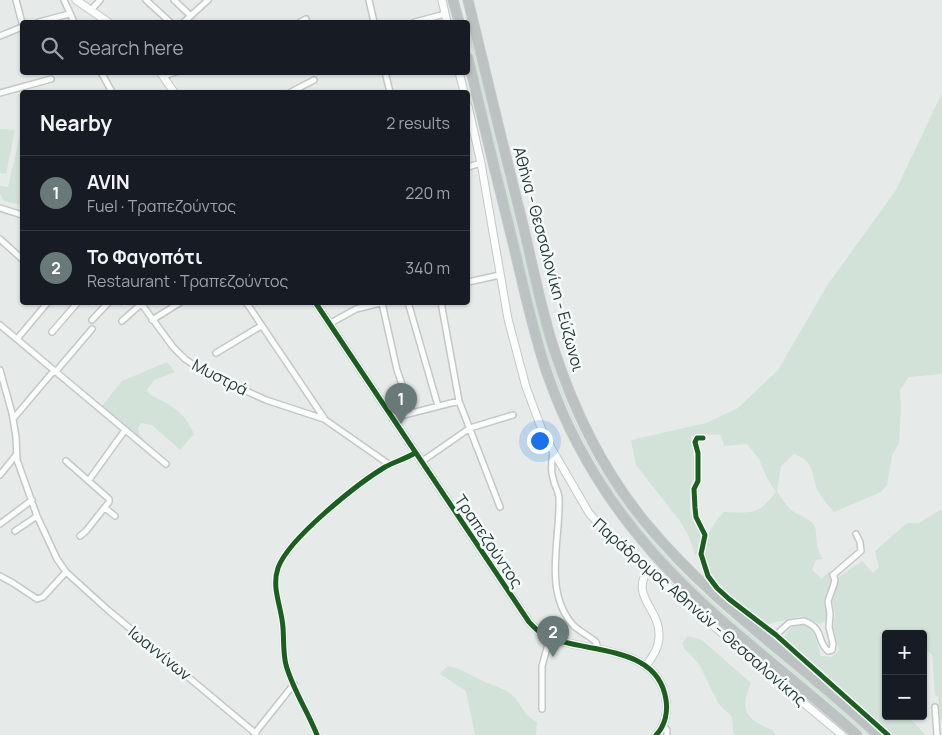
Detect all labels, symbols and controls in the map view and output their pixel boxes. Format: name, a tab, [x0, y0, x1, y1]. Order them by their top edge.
search box	[20, 20, 470, 75]
icon: search	[38, 34, 66, 62]
text: Search here	[78, 35, 184, 61]
text: Nearby	[40, 109, 112, 137]
text: 2 results	[386, 112, 450, 134]
street label: Αθήνα - Θεσσαλονίκη - Εύζωνοι	[508, 144, 590, 374]
text: AVIN	[87, 169, 130, 195]
text: 1	[52, 182, 60, 204]
text: 220 m	[405, 182, 450, 204]
text: Fuel · Τραπεζούντος	[87, 195, 236, 217]
text: Το Φαγοπότι	[87, 244, 203, 270]
text: 2	[51, 257, 61, 279]
text: 340 m	[405, 257, 450, 279]
text: Restaurant · Τραπεζούντος	[87, 270, 288, 292]
street label: Μυστρά	[188, 354, 252, 400]
pin: 1	[385, 383, 417, 424]
your location	[527, 428, 553, 454]
street label: Τραπεζούντος	[450, 490, 528, 592]
street label: Παράδρομος Αθηνών - Θεσσαλονίκης	[588, 513, 812, 711]
pin: 2	[537, 616, 569, 657]
street label: Ιωαννίνων	[124, 621, 196, 685]
map controls	[882, 630, 927, 720]
button: +	[882, 630, 927, 675]
button: −	[882, 675, 927, 720]

